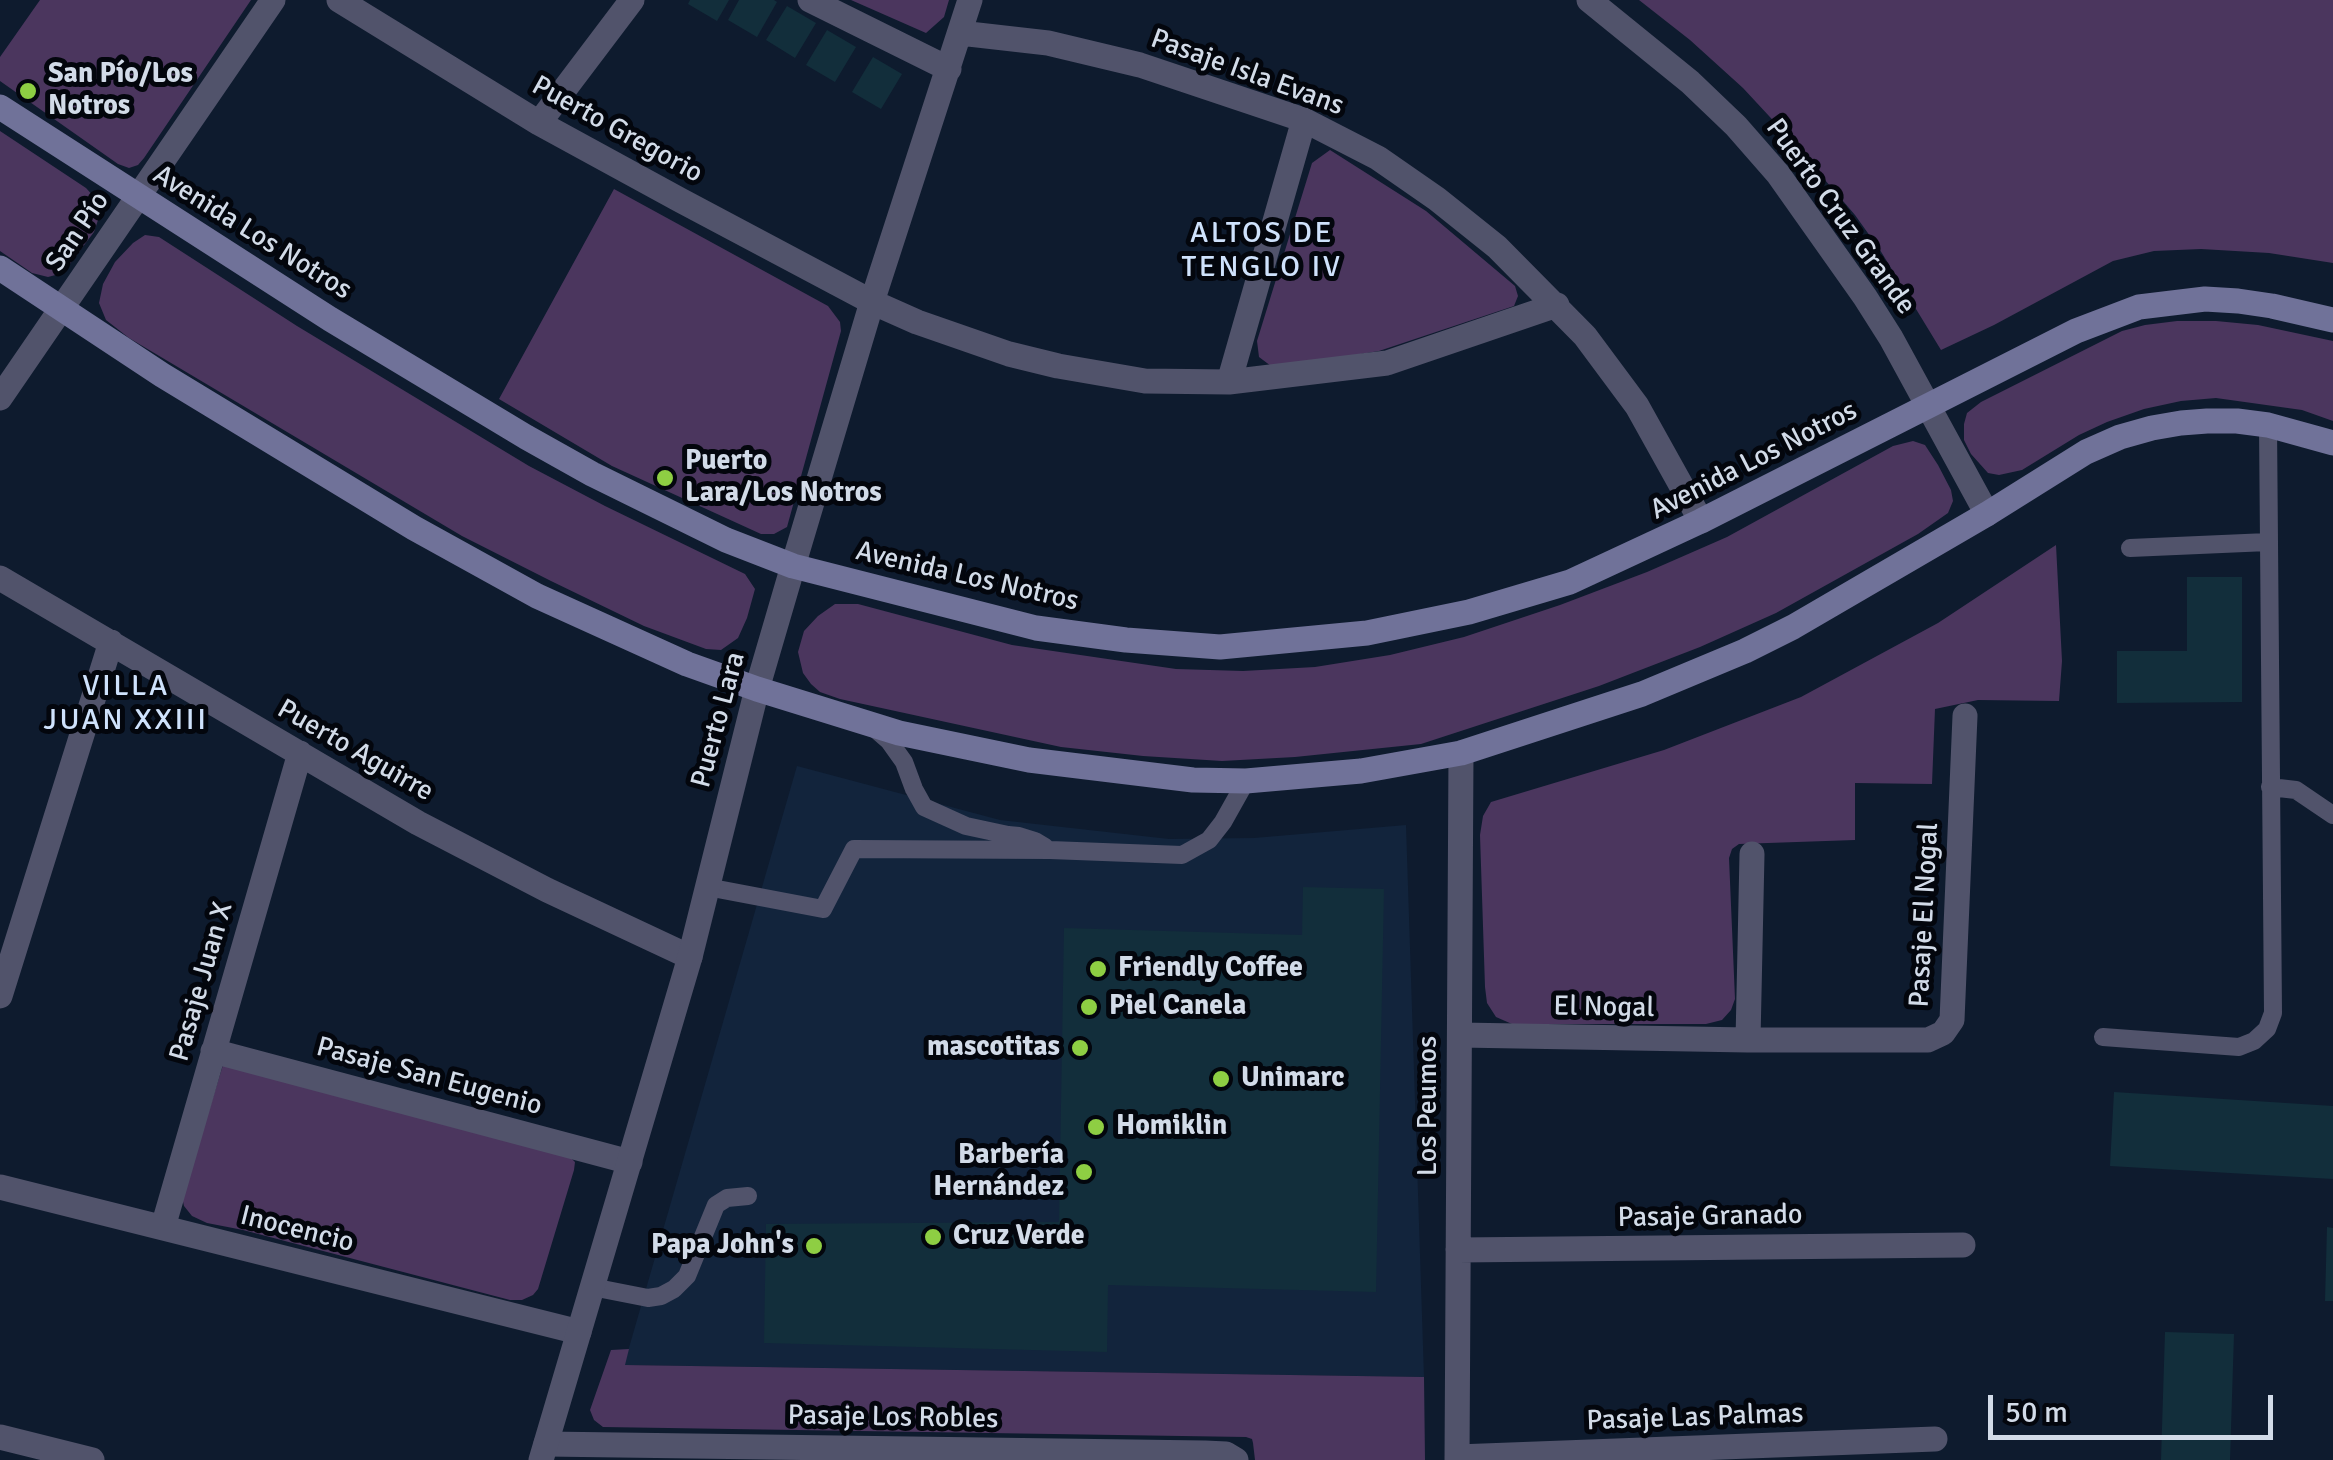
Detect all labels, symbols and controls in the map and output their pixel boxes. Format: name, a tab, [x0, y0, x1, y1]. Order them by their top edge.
street label: Pasaje Isla Evans	[1146, 23, 1348, 123]
place label: San Pío/Los Notros	[48, 58, 193, 124]
street label: Puerto Gregorio	[526, 69, 708, 191]
marker: San Pío/Los Notros	[17, 80, 39, 102]
street label: Puerto Cruz Grande	[1758, 113, 1922, 321]
street label: Avenida Los Notros	[147, 158, 357, 308]
street label: San Pío	[39, 186, 117, 278]
district label: ALTOS DE TENGLO IV	[1181, 216, 1343, 286]
street label: Avenida Los Notros	[1645, 394, 1863, 528]
place label: Puerto Lara/Los Notros	[685, 445, 882, 511]
marker: Puerto Lara/Los Notros	[654, 467, 676, 489]
street label: Avenida Los Notros	[852, 535, 1082, 619]
street label: Puerto Lara	[685, 649, 753, 791]
district label: VILLA JUAN XXIII	[44, 669, 208, 740]
street label: Puerto Aguirre	[271, 693, 439, 809]
street label: Pasaje El Nogal	[1903, 822, 1947, 1008]
street label: Pasaje Juan X	[163, 899, 241, 1065]
place label: Friendly Coffee	[1118, 952, 1303, 986]
marker: Friendly Coffee	[1087, 958, 1109, 980]
place label: Piel Canela	[1109, 990, 1246, 1024]
street label: El Nogal	[1553, 990, 1655, 1026]
marker: Piel Canela	[1078, 996, 1100, 1018]
street label: Pasaje San Eugenio	[313, 1031, 545, 1123]
place label: mascotitas	[927, 1031, 1060, 1065]
street label: Los Peumos	[1412, 1036, 1446, 1176]
marker: mascotitas	[1069, 1037, 1091, 1059]
place label: Unimarc	[1241, 1062, 1345, 1096]
marker: Unimarc	[1210, 1068, 1232, 1090]
place label: Homiklin	[1116, 1110, 1227, 1144]
marker: Homiklin	[1085, 1116, 1107, 1138]
place label: Barbería Hernández	[933, 1139, 1064, 1205]
marker: Barbería Hernández	[1073, 1161, 1095, 1183]
street label: Pasaje Granado	[1617, 1199, 1803, 1235]
street label: Inocencio	[237, 1200, 357, 1260]
place label: Cruz Verde	[953, 1220, 1085, 1254]
marker: Cruz Verde	[922, 1226, 944, 1248]
place label: Papa John's	[651, 1229, 794, 1263]
marker: Papa John's	[803, 1235, 825, 1257]
scale bar	[1993, 1375, 2278, 1437]
text: 50 m	[2005, 1394, 2068, 1431]
street label: Pasaje Las Palmas	[1586, 1397, 1804, 1439]
street label: Pasaje Los Robles	[787, 1399, 999, 1437]

